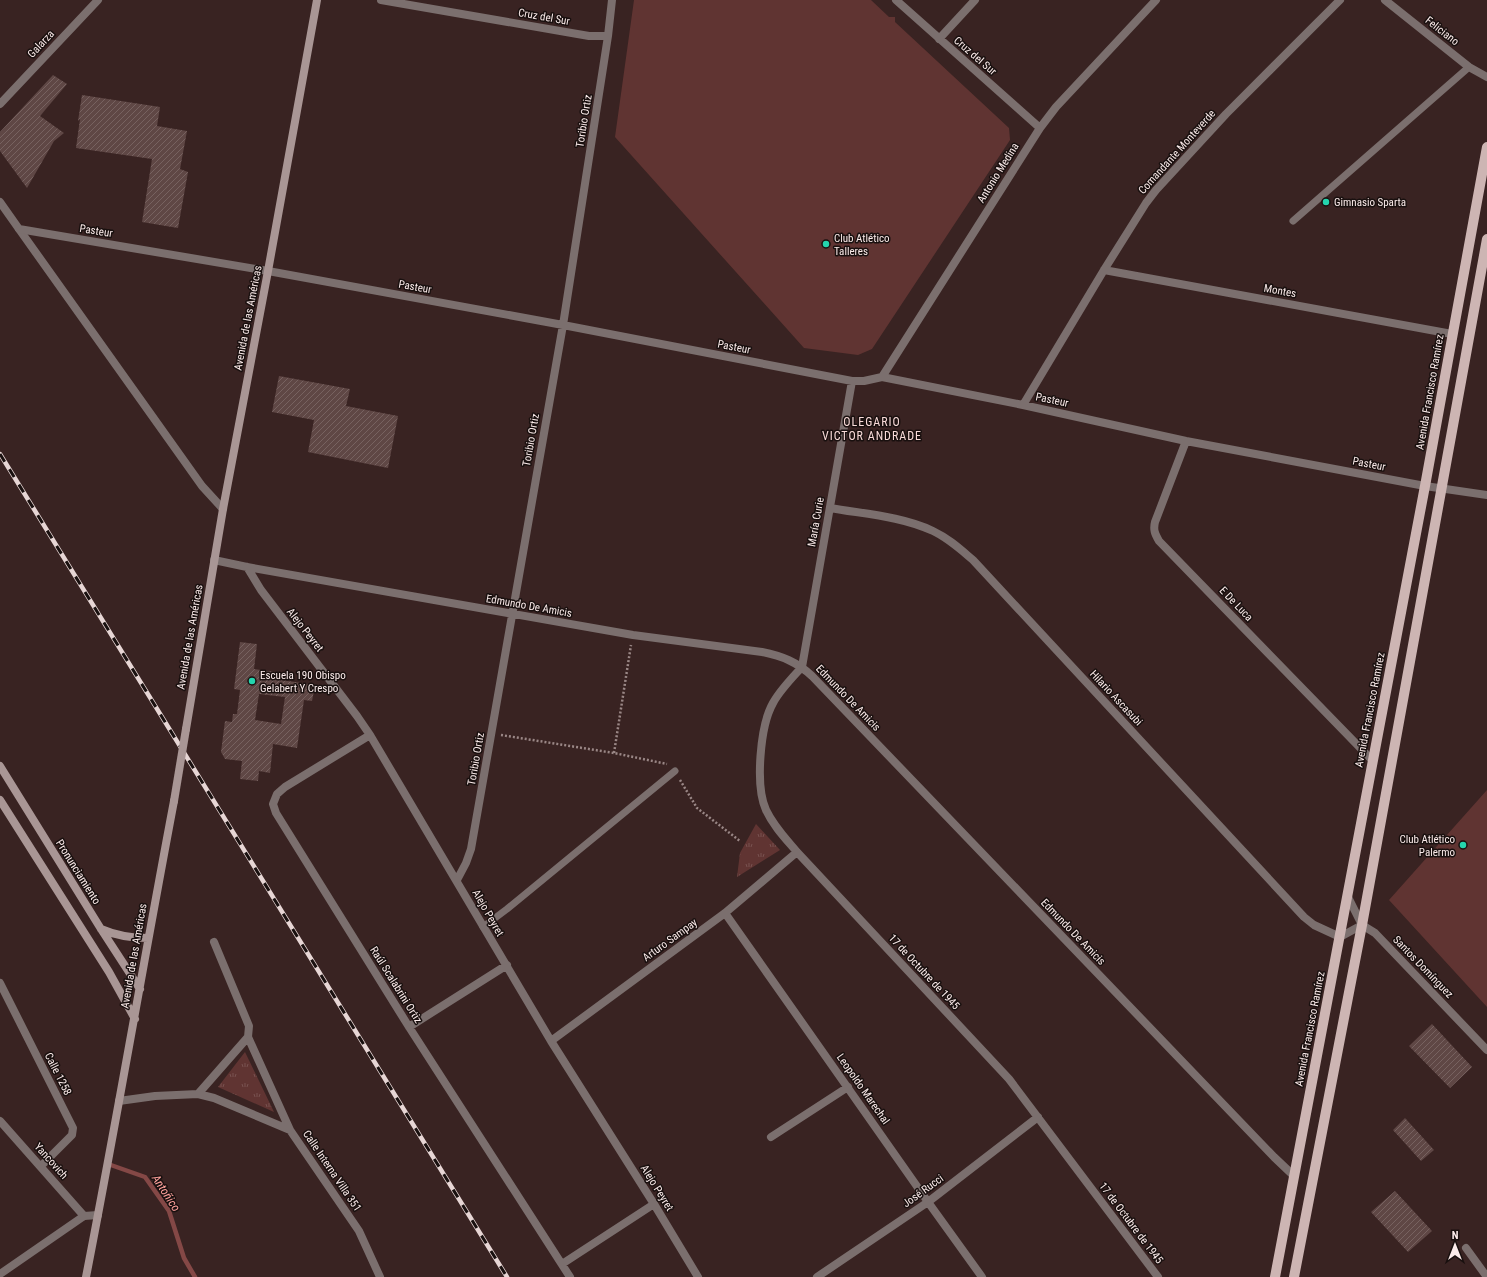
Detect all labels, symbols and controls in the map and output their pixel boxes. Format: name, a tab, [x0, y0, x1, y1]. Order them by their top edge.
street label: Cruz del Sur	[517, 6, 572, 28]
street label: Feliciano	[1423, 14, 1462, 48]
street label: Galarza	[25, 27, 57, 61]
street label: Cruz del Sur	[951, 34, 999, 78]
street label: Toribio Ortiz	[573, 93, 595, 148]
street label: Comandante Monteverde	[1136, 107, 1218, 197]
street label: Antonio Medina	[974, 141, 1022, 205]
place label: Gimnasio Sparta	[1334, 196, 1406, 209]
marker: Gimnasio Sparta	[1321, 197, 1331, 207]
street label: Pasteur	[78, 222, 114, 240]
place label: Club Atlético Talleres	[834, 232, 890, 258]
marker: Club Atlético Talleres	[821, 239, 831, 249]
street label: Avenida de las Américas	[231, 265, 265, 371]
street label: Pasteur	[397, 278, 433, 296]
street label: Montes	[1263, 282, 1297, 300]
street label: Avenida Francisco Ramírez	[1413, 333, 1447, 451]
street label: Pasteur	[716, 337, 752, 357]
street label: Pasteur	[1034, 390, 1070, 410]
street label: Toribio Ortiz	[520, 412, 542, 467]
district label: OLEGARIO VICTOR ANDRADE	[822, 415, 922, 443]
street label: Pasteur	[1351, 454, 1387, 474]
street label: María Curie	[805, 496, 827, 548]
street label: Avenida de las Américas	[174, 583, 206, 691]
street label: E De Luca	[1217, 584, 1255, 624]
street label: Edmundo De Amicis	[485, 592, 573, 620]
street label: Alejo Peyret	[284, 606, 326, 654]
street label: Avenida Francisco Ramírez	[1352, 651, 1388, 769]
street label: Edmundo De Amicis	[813, 662, 883, 734]
street label: Hilario Ascasubi	[1087, 668, 1145, 728]
place label: Escuela 190 Obispo Gelabert Y Crespo	[260, 669, 346, 695]
marker: Escuela 190 Obispo Gelabert Y Crespo	[247, 676, 257, 686]
street label: Toribio Ortiz	[465, 731, 487, 786]
place label: Club Atlético Palermo	[1399, 833, 1455, 859]
street label: Pronunciamiento	[53, 837, 103, 907]
marker: Club Atlético Palermo	[1458, 840, 1468, 850]
street label: Alejo Peyret	[469, 887, 507, 939]
street label: Edmundo De Amicis	[1038, 896, 1108, 968]
street label: Avenida de las Américas	[118, 902, 150, 1010]
street label: Arturo Sampay	[640, 916, 700, 964]
street label: 17 de Octubre de 1945	[886, 932, 962, 1012]
street label: Santos Domínguez	[1390, 933, 1456, 1001]
street label: Raúl Scalabrini Ortiz	[367, 944, 425, 1026]
street label: Avenida Francisco Ramírez	[1292, 970, 1328, 1088]
street label: Calle 1258	[42, 1051, 74, 1097]
street label: Leopoldo Marechal	[834, 1051, 892, 1127]
street label: Calle Interna Villa 351	[300, 1128, 364, 1214]
street label: Yancovich	[31, 1140, 71, 1182]
street label: Alejo Peyret	[638, 1163, 676, 1213]
water label: Antoñico	[148, 1171, 183, 1214]
street label: José Rucci	[900, 1172, 946, 1210]
street label: 17 de Octubre de 1945	[1096, 1180, 1166, 1266]
north arrow	[1435, 1225, 1475, 1265]
text: N	[1452, 1229, 1459, 1242]

